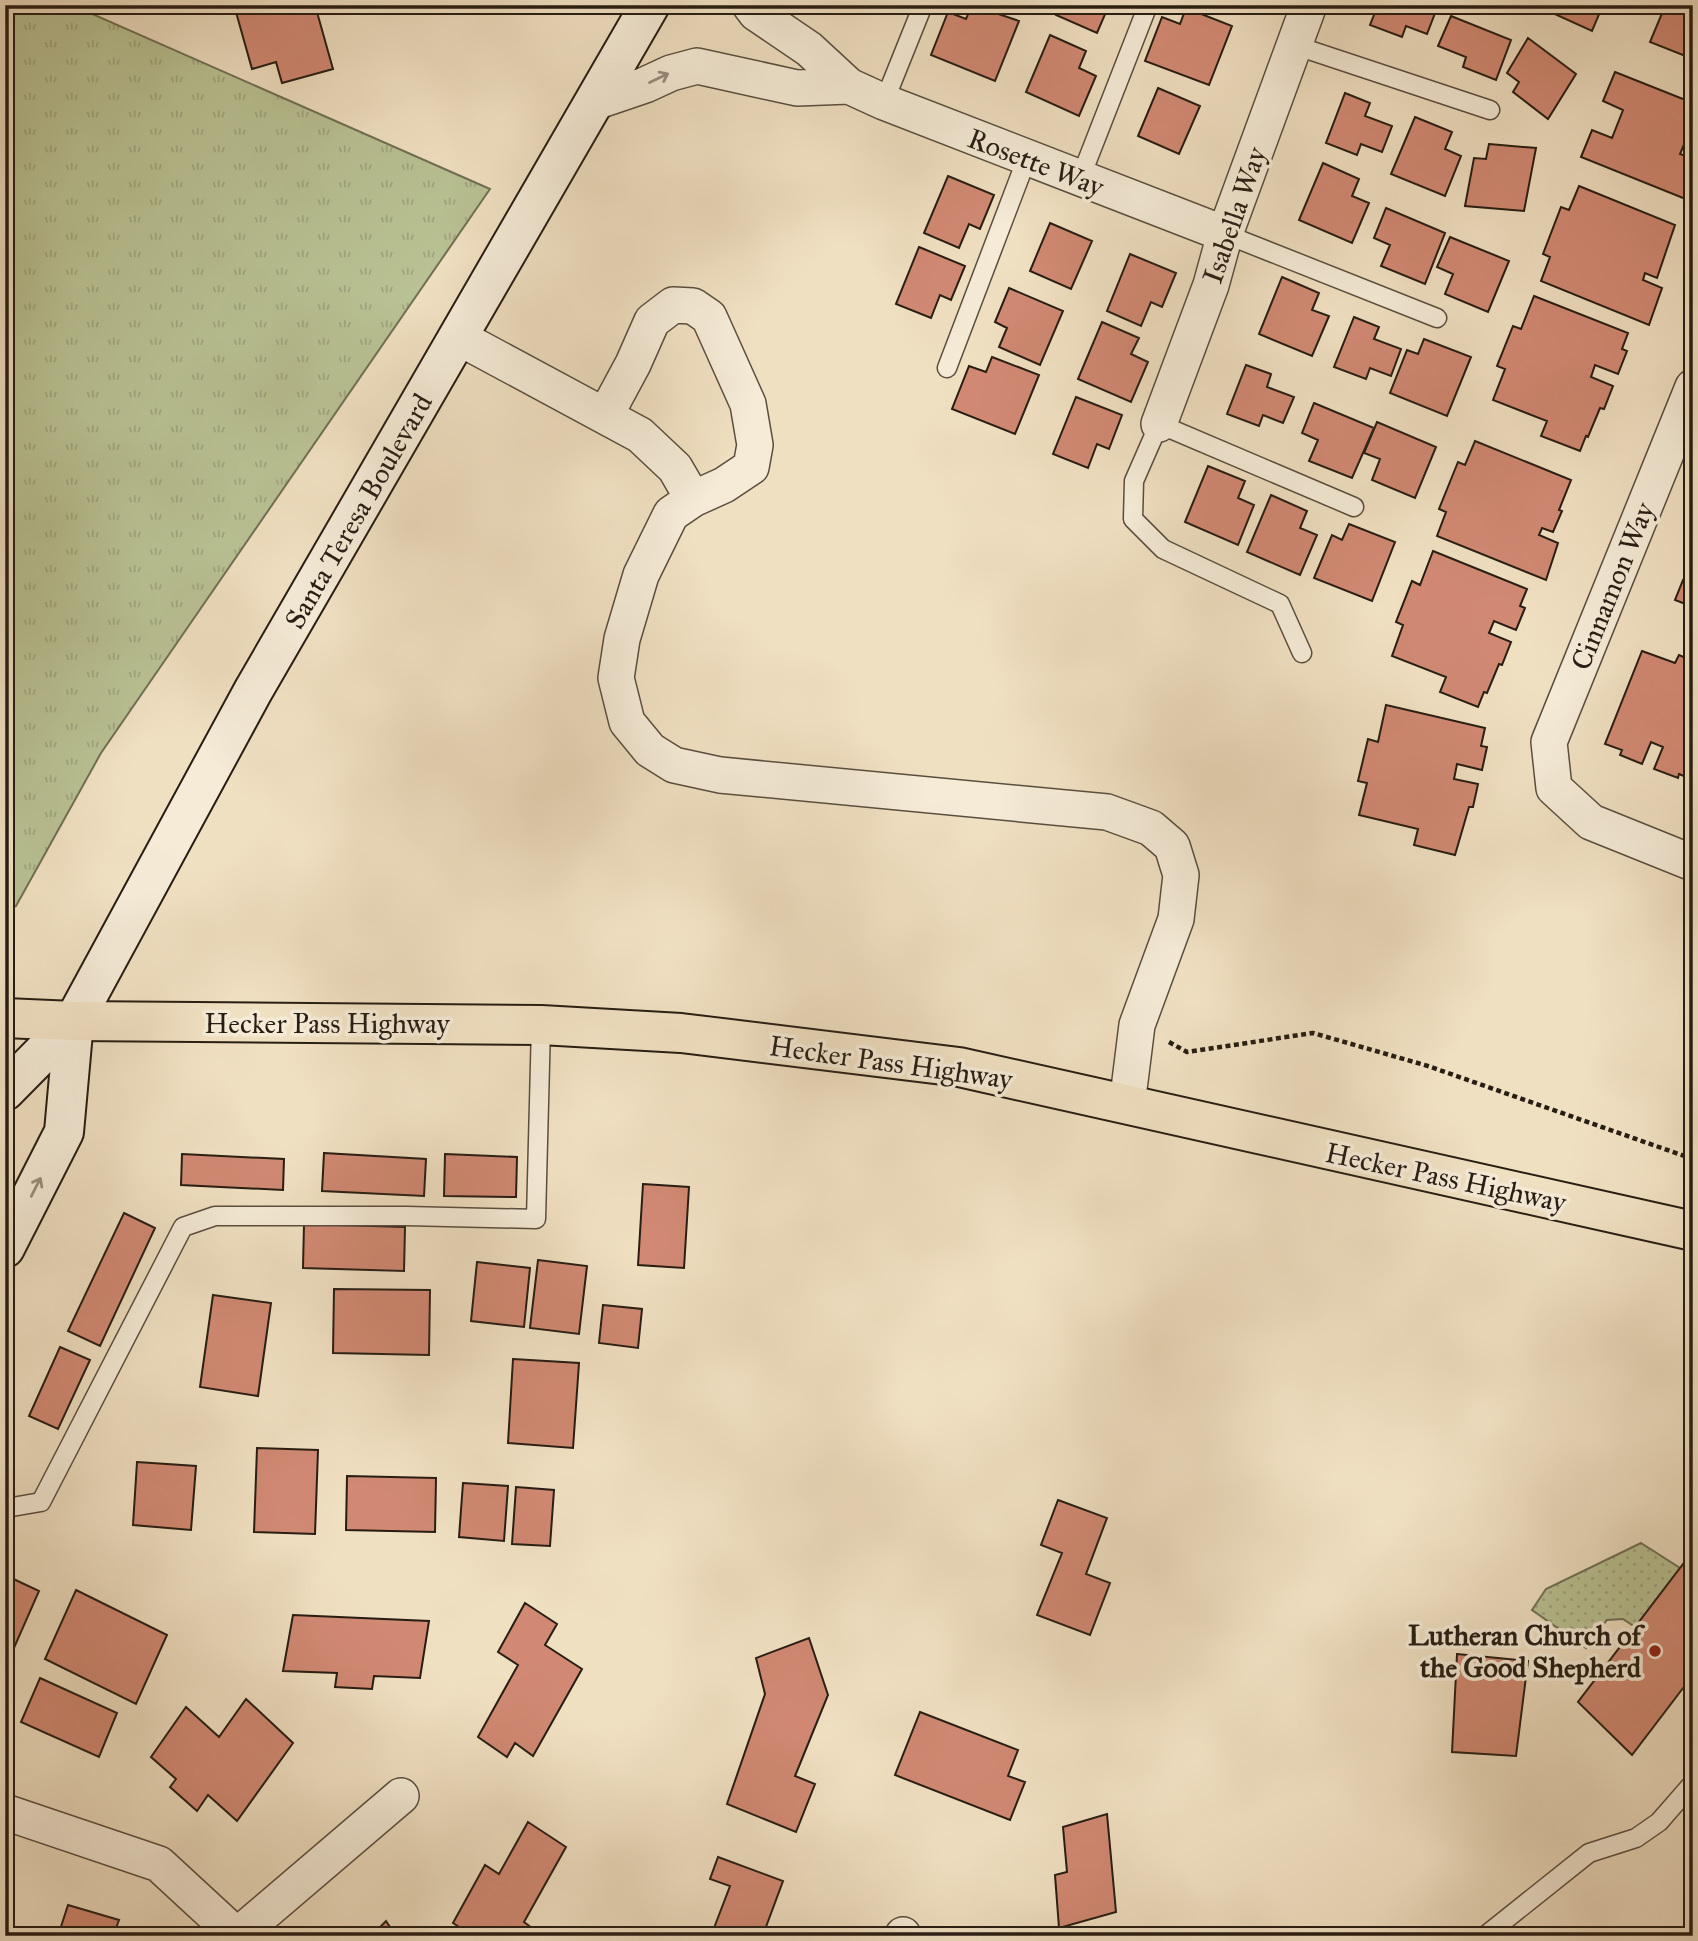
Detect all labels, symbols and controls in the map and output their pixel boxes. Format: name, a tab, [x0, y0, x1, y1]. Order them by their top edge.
one-way arrow	[648, 71, 669, 85]
street label: Rosette Way	[963, 121, 1110, 205]
street label: Isabella Way	[1195, 142, 1274, 288]
street label: Santa Teresa Boulevard	[277, 387, 440, 635]
street label: Cinnamon Way	[1563, 496, 1662, 675]
street label: Hecker Pass Highway	[204, 1006, 451, 1041]
street label: Hecker Pass Highway	[767, 1028, 1016, 1097]
street label: Hecker Pass Highway	[1322, 1135, 1570, 1220]
one-way arrow	[29, 1177, 43, 1198]
place label: Lutheran Church of the Good Shepherd	[1408, 1618, 1646, 1685]
marker: Lutheran Church of the Good Shepherd	[1647, 1643, 1663, 1659]

